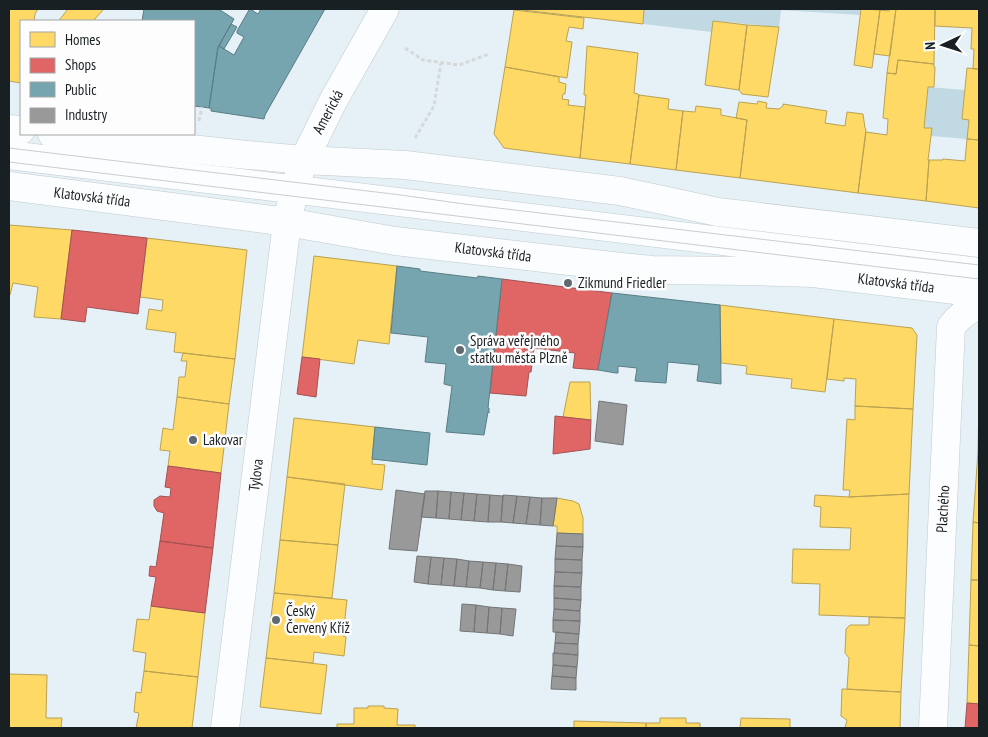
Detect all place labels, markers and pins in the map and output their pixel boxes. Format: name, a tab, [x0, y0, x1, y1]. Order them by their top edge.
place label: Zikmund Friedler	[578, 273, 667, 292]
marker: Zikmund Friedler	[562, 277, 574, 289]
place label: Správa veřejného statku města Plzně	[470, 331, 568, 367]
marker: Správa veřejného statku města Plzně	[454, 344, 466, 356]
place label: Lakovar	[203, 430, 244, 449]
marker: Lakovar	[187, 434, 199, 446]
place label: Český Červený Kříž	[286, 601, 350, 637]
marker: Český Červený Kříž	[270, 614, 282, 626]

